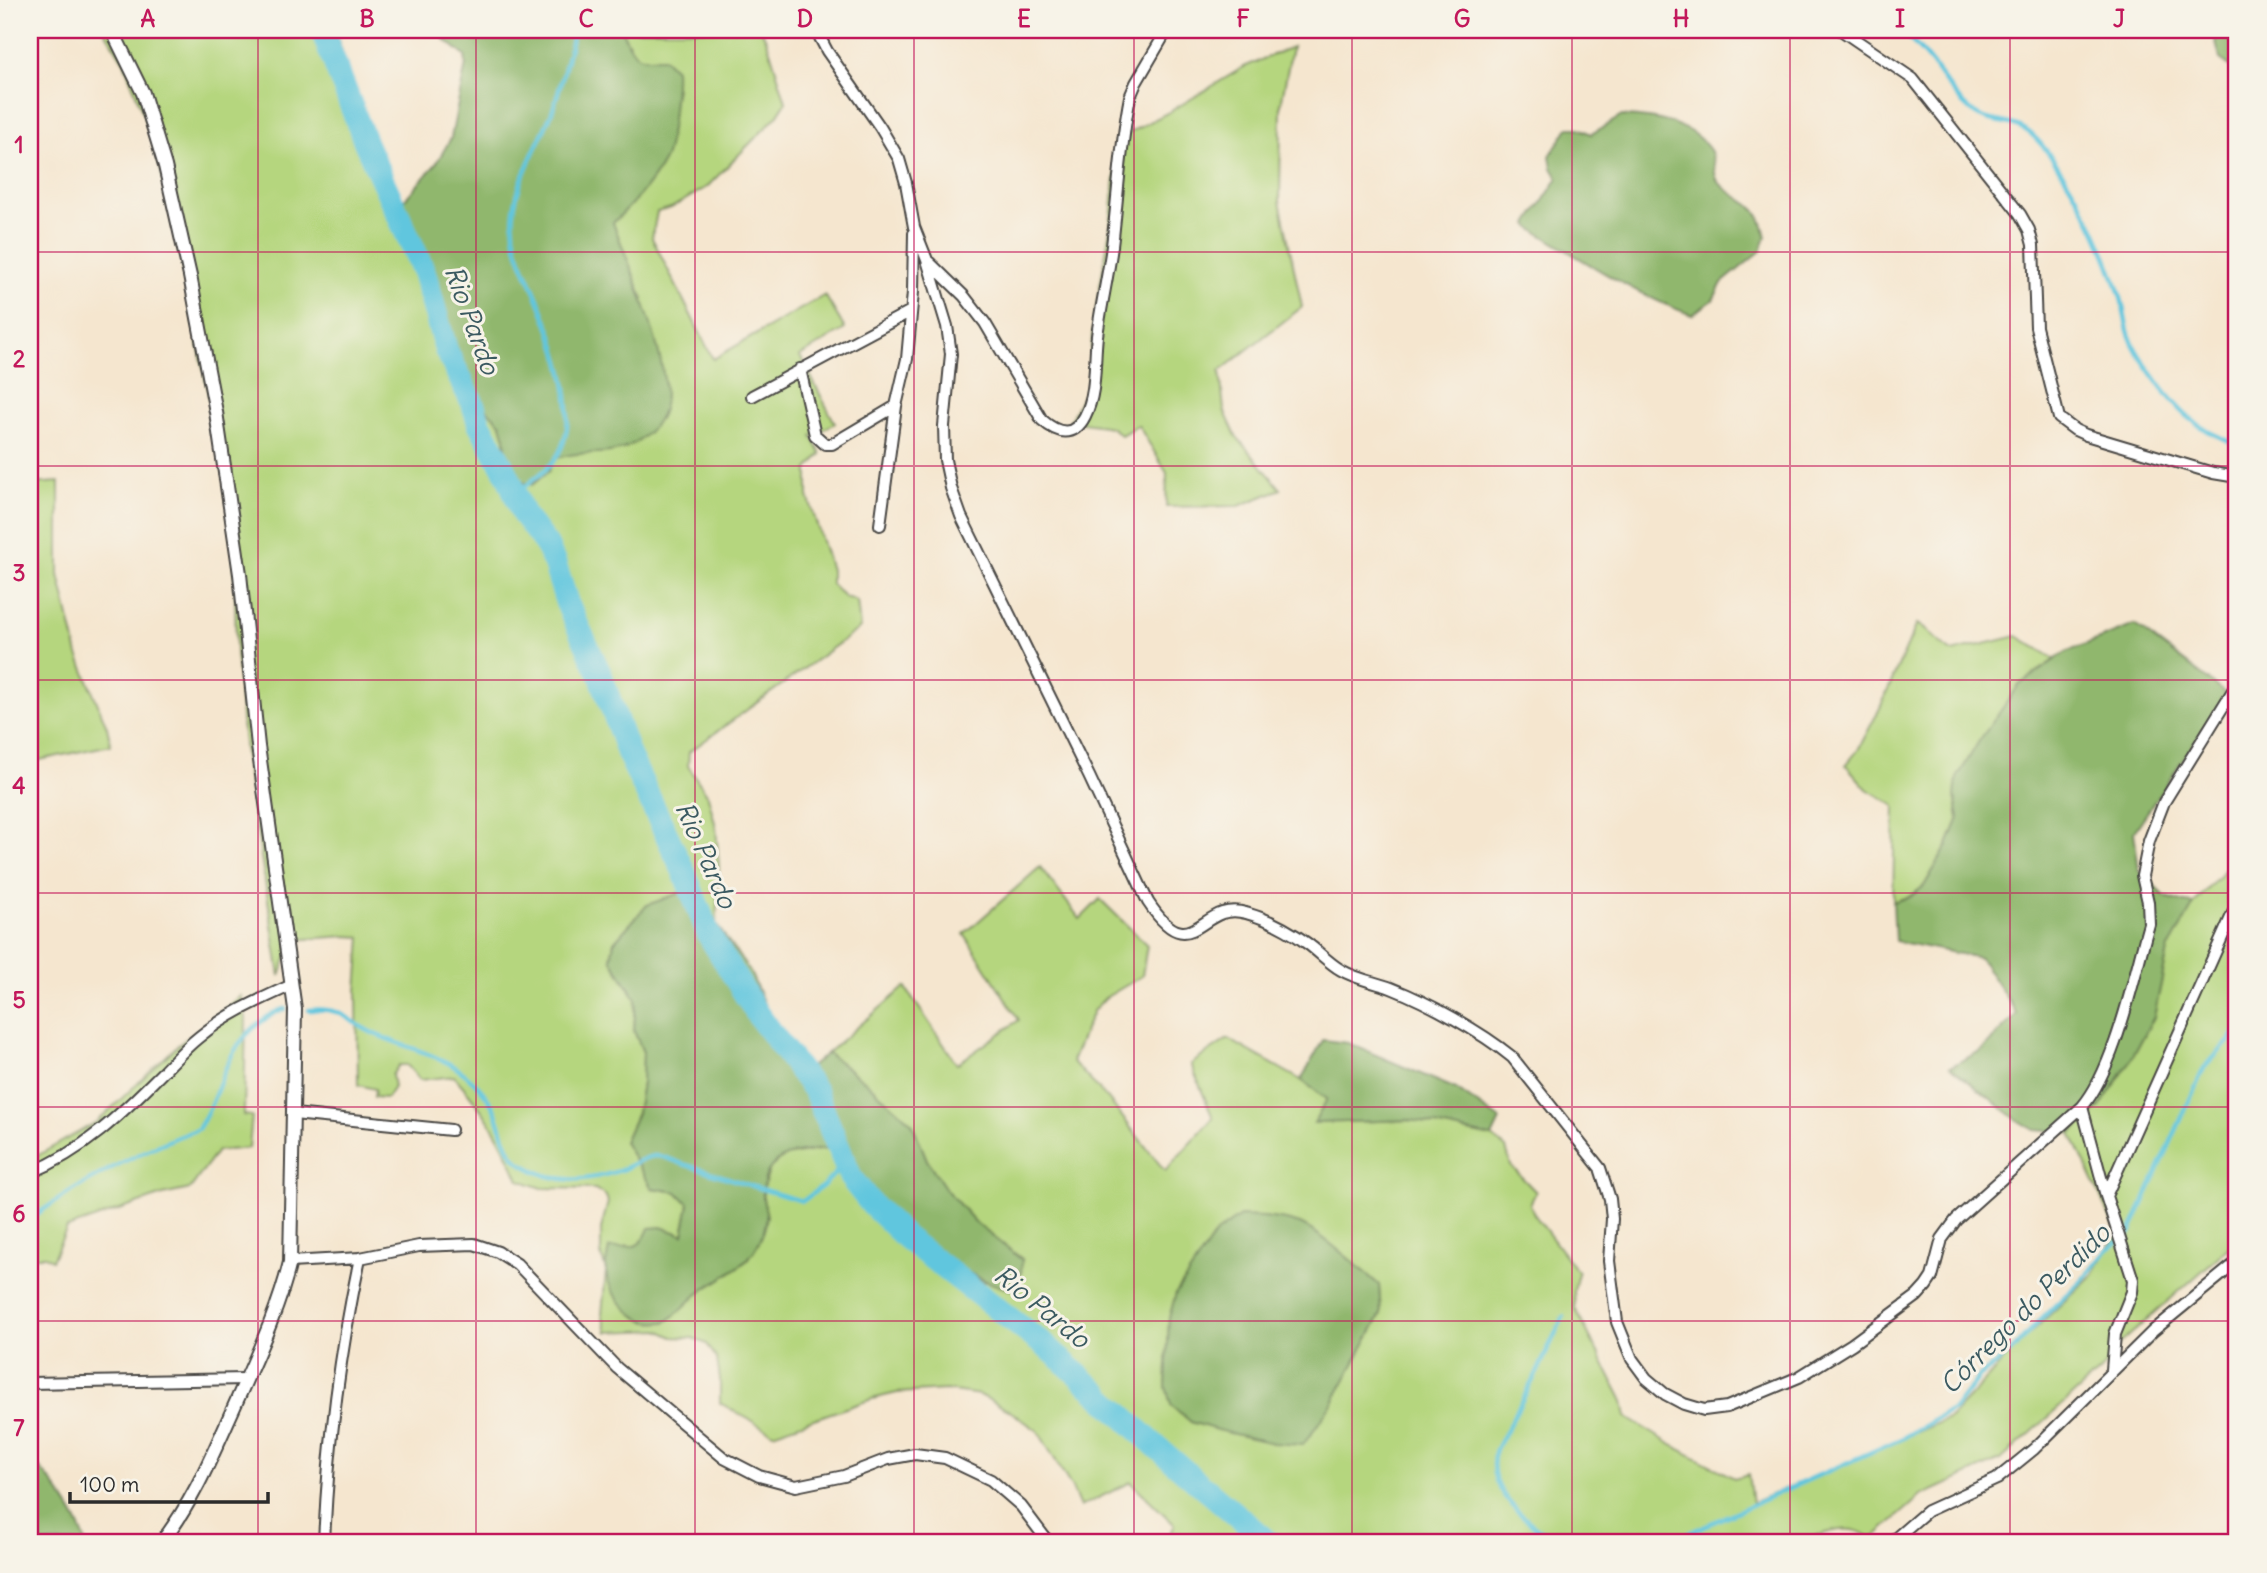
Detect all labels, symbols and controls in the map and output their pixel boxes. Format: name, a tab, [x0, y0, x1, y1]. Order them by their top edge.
text: A	[141, 4, 156, 33]
text: B	[359, 4, 375, 33]
text: C	[578, 4, 594, 33]
text: D	[797, 4, 813, 33]
text: E	[1017, 4, 1031, 33]
text: F	[1236, 4, 1250, 33]
text: G	[1454, 4, 1470, 33]
text: H	[1673, 4, 1689, 33]
text: I	[1895, 4, 1905, 33]
text: J	[2113, 4, 2125, 33]
text: 1	[14, 130, 24, 159]
water label: Rio Pardo	[438, 261, 508, 380]
text: 2	[13, 344, 26, 373]
text: 3	[12, 558, 26, 587]
text: 4	[12, 771, 26, 800]
water label: Rio Pardo	[668, 796, 745, 914]
text: 5	[12, 985, 26, 1014]
text: 6	[12, 1199, 26, 1228]
water label: Córrego do Perdido	[1933, 1216, 2118, 1401]
water label: Rio Pardo	[988, 1258, 1098, 1356]
text: 7	[13, 1413, 25, 1442]
scale bar	[70, 1461, 268, 1505]
text: 100 m	[80, 1471, 139, 1498]

